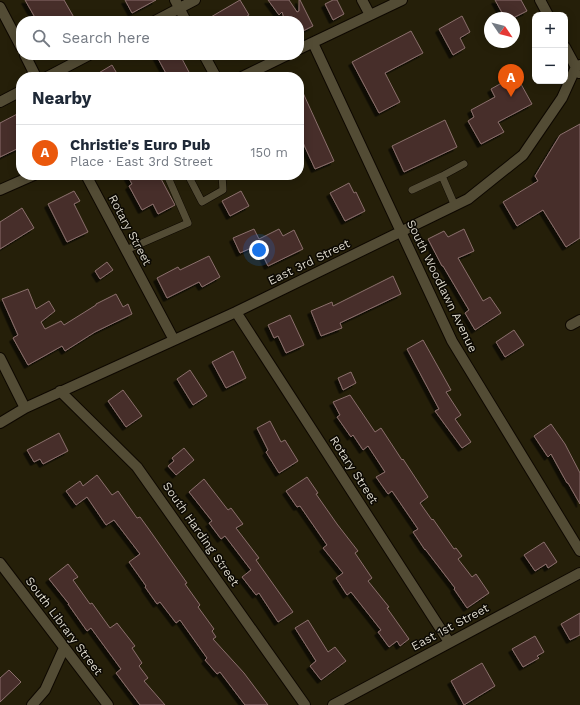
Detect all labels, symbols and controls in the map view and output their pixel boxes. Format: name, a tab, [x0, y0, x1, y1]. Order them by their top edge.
north arrow	[484, 12, 520, 48]
map controls	[532, 12, 568, 84]
button: +	[532, 12, 568, 48]
search box	[16, 16, 304, 60]
icon: search	[30, 27, 52, 49]
text: Search here	[62, 29, 150, 47]
button: −	[532, 48, 568, 84]
pin: A	[498, 64, 524, 97]
text: Nearby	[32, 88, 91, 108]
text: Christie's Euro Pub	[70, 136, 211, 154]
text: A	[41, 145, 49, 160]
text: 150 m	[250, 145, 288, 160]
text: Place · East 3rd Street	[70, 154, 213, 169]
street label: Rotary Street	[106, 192, 154, 268]
street label: South Woodlawn Avenue	[404, 218, 480, 355]
street label: East 3rd Street	[266, 236, 352, 288]
your location	[249, 240, 269, 260]
street label: Rotary Street	[327, 434, 381, 506]
street label: South Harding Street	[160, 479, 242, 589]
street label: South Library Street	[23, 574, 105, 678]
street label: East 1st Street	[409, 601, 491, 653]

